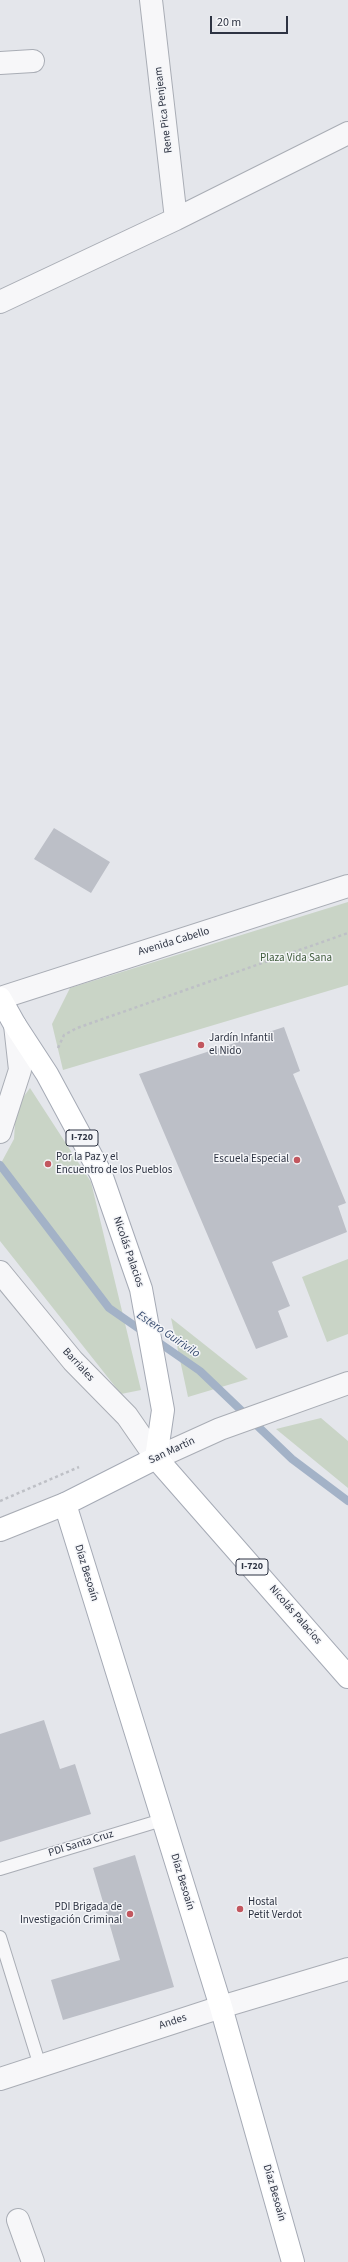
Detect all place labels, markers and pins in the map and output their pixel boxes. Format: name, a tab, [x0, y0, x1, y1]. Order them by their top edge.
place label: Jardín Infantil el Nido	[209, 1032, 273, 1058]
marker: Jardín Infantil el Nido	[196, 1040, 206, 1050]
place label: Por la Paz y el Encuentro de los Pueblos	[56, 1151, 172, 1177]
place label: Escuela Especial	[214, 1153, 289, 1167]
marker: Escuela Especial	[292, 1155, 302, 1165]
marker: Por la Paz y el Encuentro de los Pueblos	[43, 1159, 53, 1169]
place label: Hostal Petit Verdot	[248, 1896, 302, 1922]
place label: PDI Brigada de Investigación Criminal	[20, 1901, 122, 1927]
marker: Hostal Petit Verdot	[235, 1904, 245, 1914]
marker: PDI Brigada de Investigación Criminal	[125, 1909, 135, 1919]

